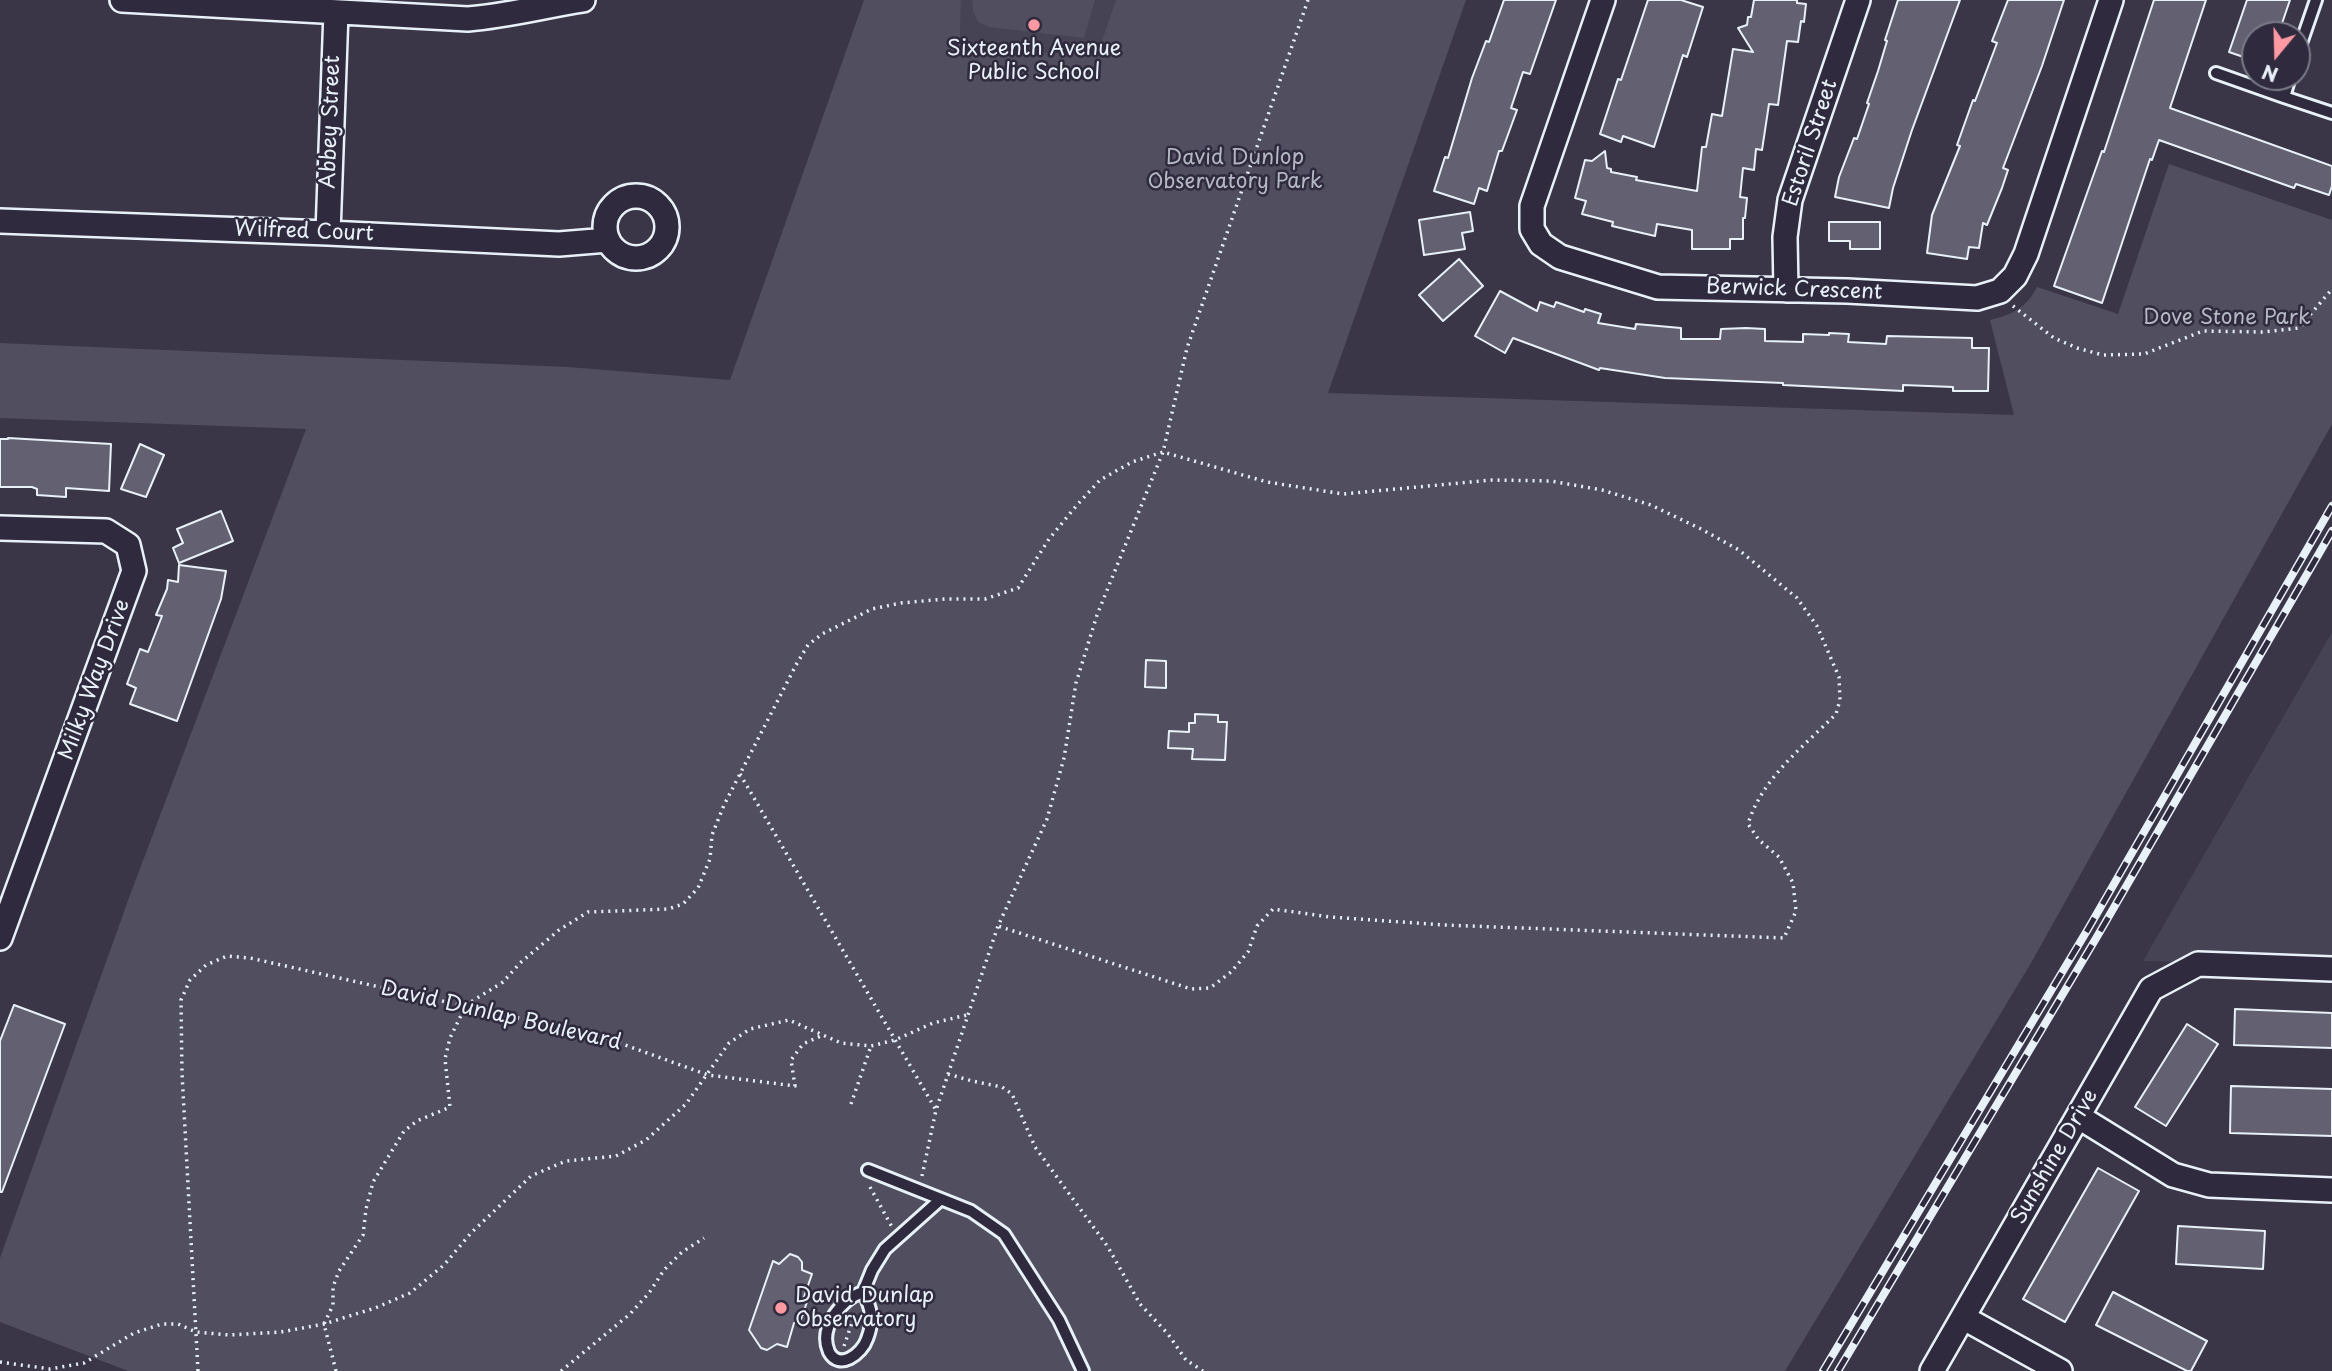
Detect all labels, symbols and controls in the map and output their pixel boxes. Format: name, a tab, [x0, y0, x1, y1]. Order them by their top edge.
marker: Sixteenth Avenue Public School	[1026, 17, 1042, 33]
north arrow	[2241, 21, 2311, 91]
place label: Sixteenth Avenue Public School	[947, 36, 1121, 86]
street label: Abbey Street	[316, 55, 346, 189]
text: N	[2258, 58, 2281, 90]
street label: Estoril Street	[1779, 76, 1843, 210]
park label: David Dunlop Observatory Park	[1148, 145, 1322, 195]
street label: Wilfred Court	[234, 217, 374, 247]
street label: Berwick Crescent	[1705, 274, 1883, 306]
park label: Dove Stone Park	[2143, 305, 2311, 331]
street label: Milky Way Drive	[54, 596, 136, 764]
street label: David Dunlap Boulevard	[378, 976, 624, 1056]
street label: Sunshine Drive	[2006, 1085, 2104, 1229]
place label: David Dunlap Observatory	[795, 1283, 934, 1333]
marker: David Dunlap Observatory	[773, 1300, 789, 1316]

